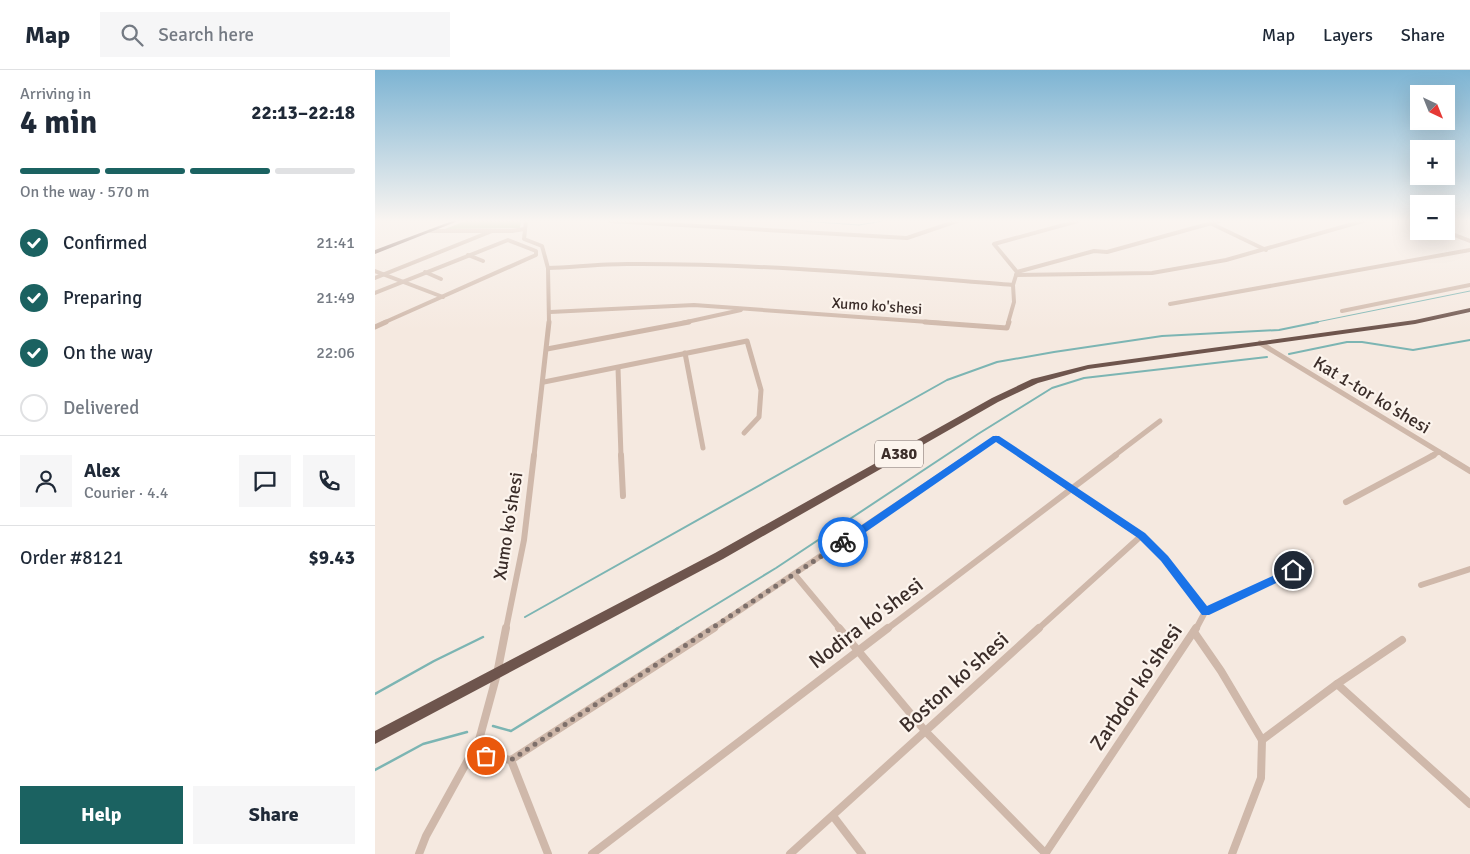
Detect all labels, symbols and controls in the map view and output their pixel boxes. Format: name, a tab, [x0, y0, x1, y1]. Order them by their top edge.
search box	[100, 12, 450, 57]
text: Map	[25, 20, 70, 50]
icon: search	[118, 21, 146, 49]
text: Search here	[158, 23, 254, 47]
text: Map	[1262, 24, 1295, 46]
text: Layers	[1323, 24, 1373, 46]
text: Share	[1401, 24, 1445, 46]
text: Arriving in	[20, 84, 91, 104]
north arrow	[1410, 85, 1455, 130]
map controls	[1410, 85, 1455, 240]
text: 22:13–22:18	[251, 101, 355, 125]
text: 4 min	[20, 103, 97, 142]
button: +	[1410, 140, 1455, 185]
text: On the way · 570 m	[20, 182, 150, 202]
button: −	[1410, 195, 1455, 240]
icon: check	[20, 229, 48, 257]
text: Confirmed	[63, 231, 147, 255]
text: 21:41	[316, 233, 355, 253]
icon: check	[20, 284, 48, 312]
text: Preparing	[63, 286, 142, 310]
text: 21:49	[316, 288, 355, 308]
street label: Xumo ko'shesi	[831, 294, 923, 318]
icon: check	[20, 339, 48, 367]
text: On the way	[63, 341, 153, 365]
text: 22:06	[316, 343, 355, 363]
street label: Kat 1-tor ko'shesi	[1310, 351, 1434, 439]
text: Delivered	[63, 396, 139, 420]
road number: A380	[875, 440, 923, 468]
button: person	[20, 455, 72, 507]
button: chat	[239, 455, 291, 507]
button: phone	[303, 455, 355, 507]
text: Alex	[84, 459, 120, 483]
street label: Xumo ko'shesi	[489, 471, 527, 581]
text: Courier · 4.4	[84, 483, 168, 503]
courier	[818, 517, 868, 567]
icon: bike	[829, 528, 857, 556]
text: Order #8121	[20, 546, 123, 570]
text: $9.43	[309, 546, 355, 570]
pin	[1272, 549, 1314, 591]
icon: home	[1279, 556, 1307, 584]
street label: Nodira ko'shesi	[804, 572, 928, 674]
street label: Zarbdor ko'shesi	[1084, 619, 1188, 755]
street label: Boston ko'shesi	[894, 626, 1014, 738]
pin	[465, 735, 507, 777]
icon: bag	[472, 742, 500, 770]
button: Help	[20, 786, 183, 844]
button: Share	[193, 786, 355, 844]

